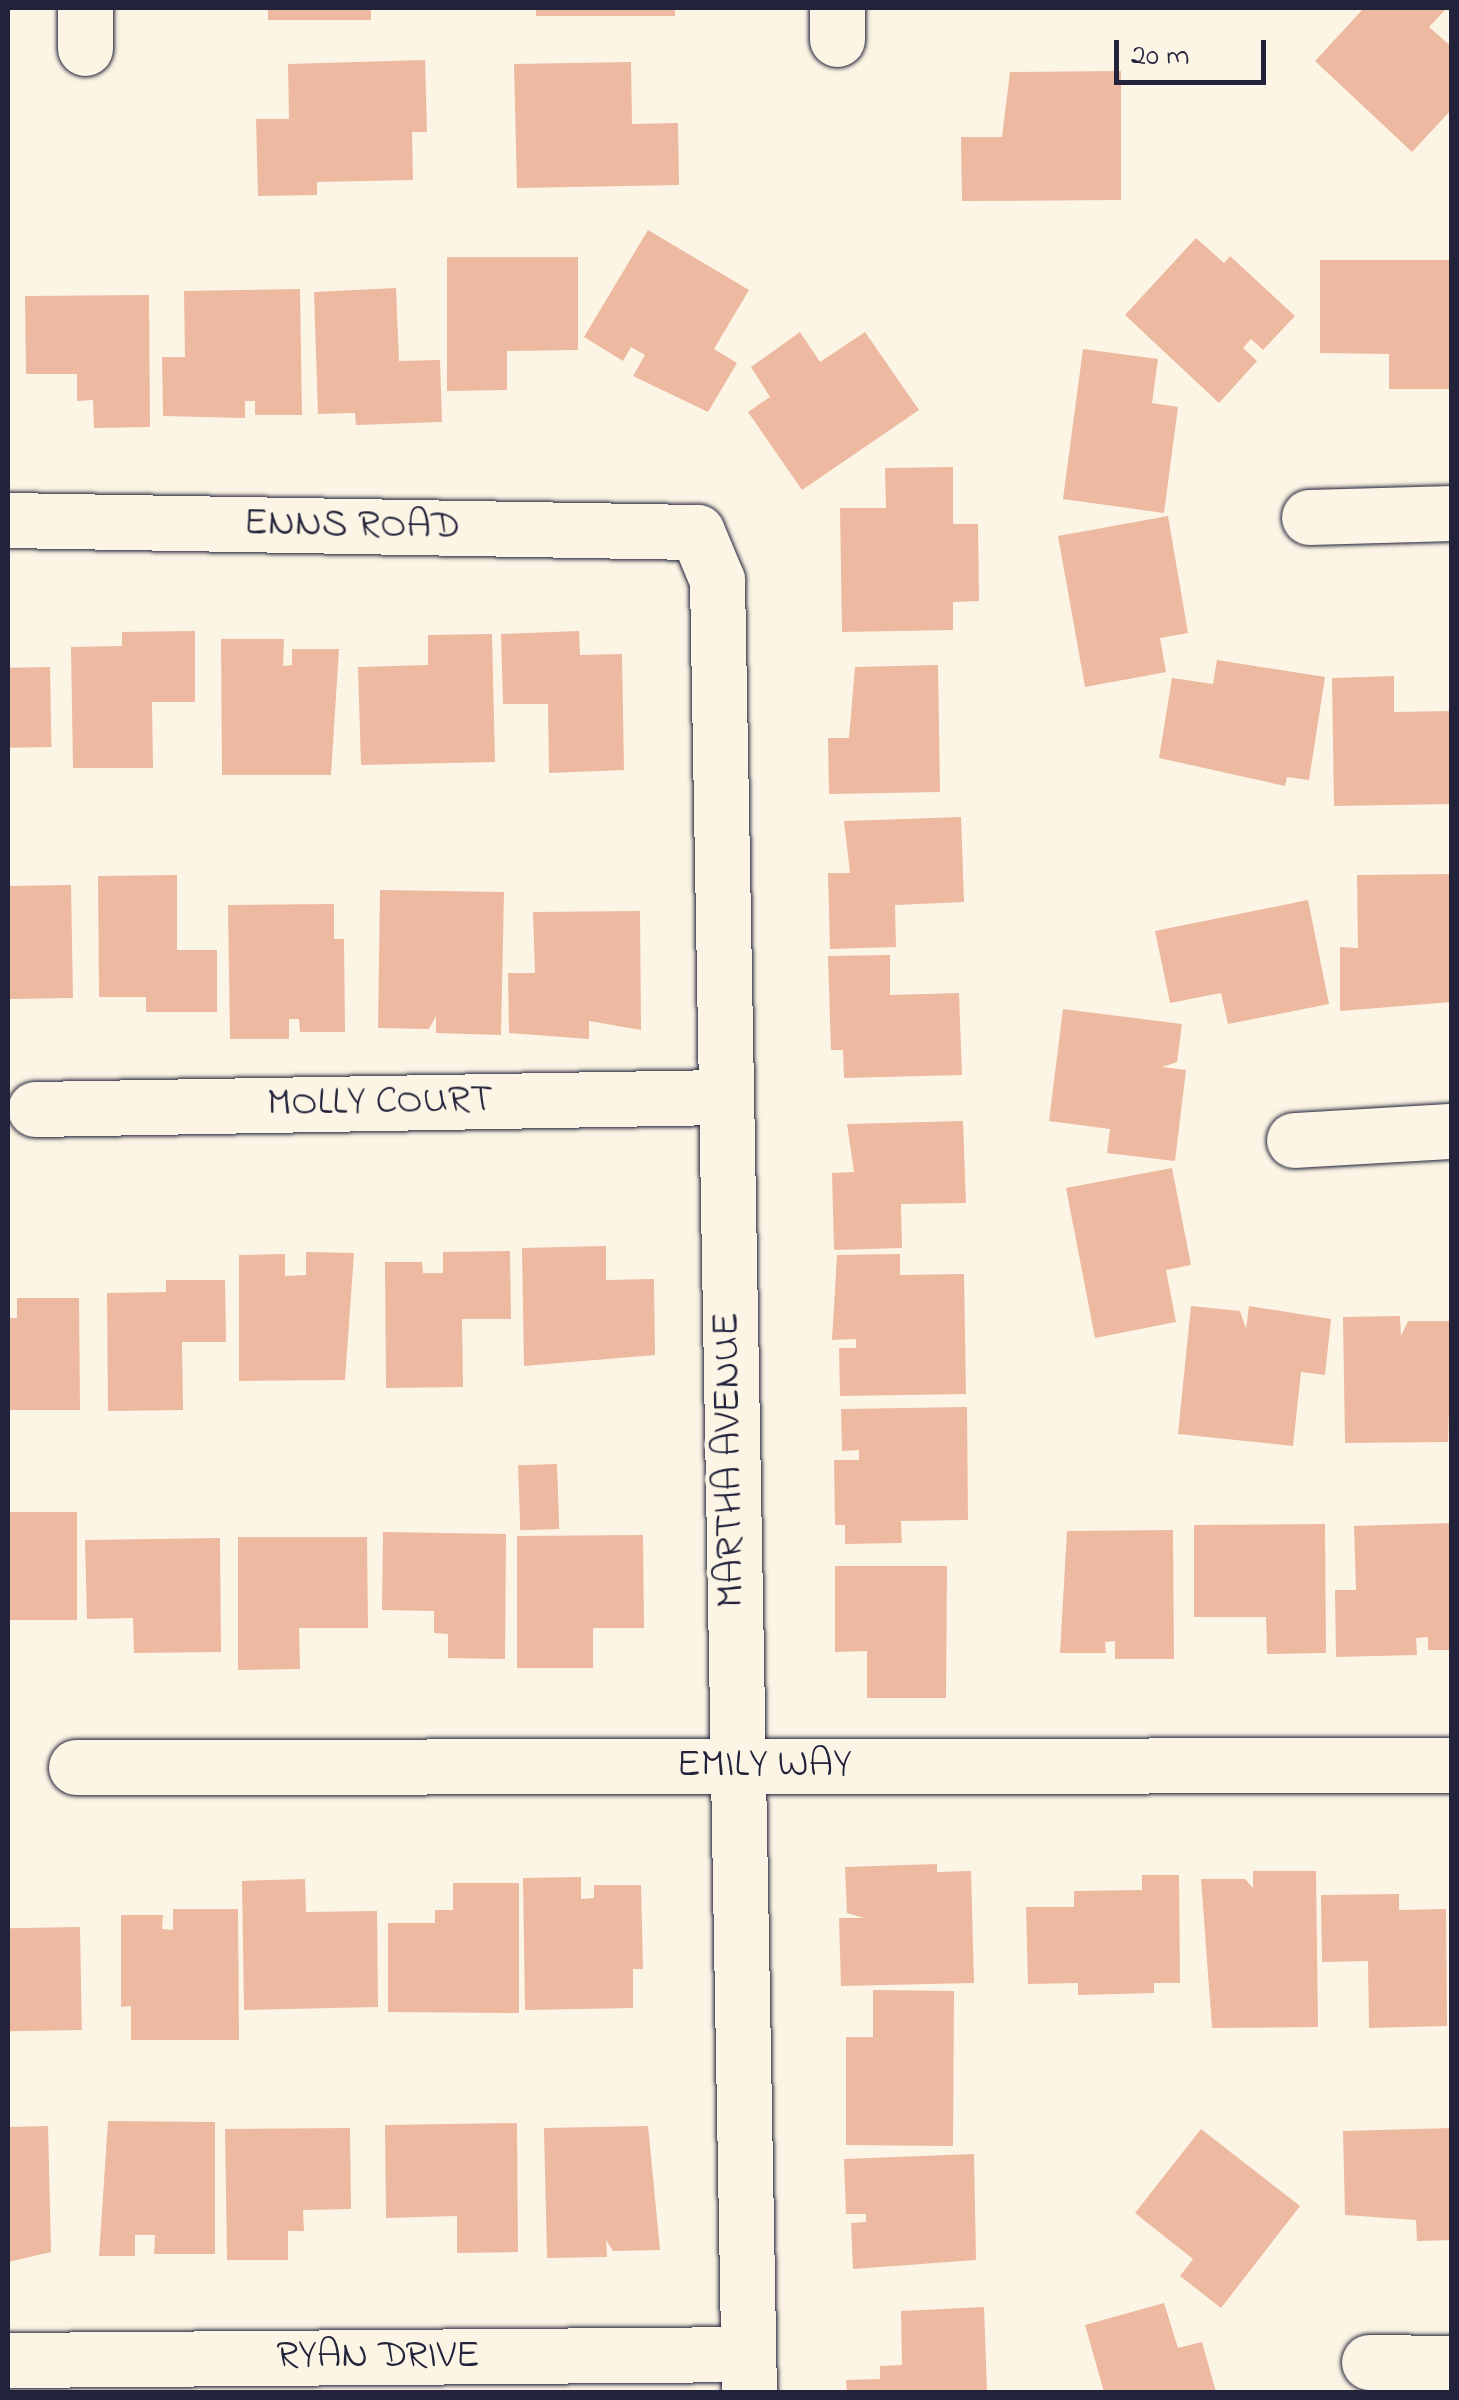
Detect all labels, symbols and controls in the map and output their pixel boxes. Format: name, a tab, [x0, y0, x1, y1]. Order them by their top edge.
scale bar	[1119, 20, 1272, 82]
text: 20 m	[1131, 35, 1190, 79]
street label: ENNS ROAD	[243, 500, 461, 552]
street label: MOLLY COURT	[267, 1077, 493, 1129]
street label: MARTHA AVENUE	[703, 1312, 757, 1608]
street label: EMILY WAY	[676, 1742, 852, 1790]
street label: RYAN DRIVE	[276, 2333, 480, 2381]

